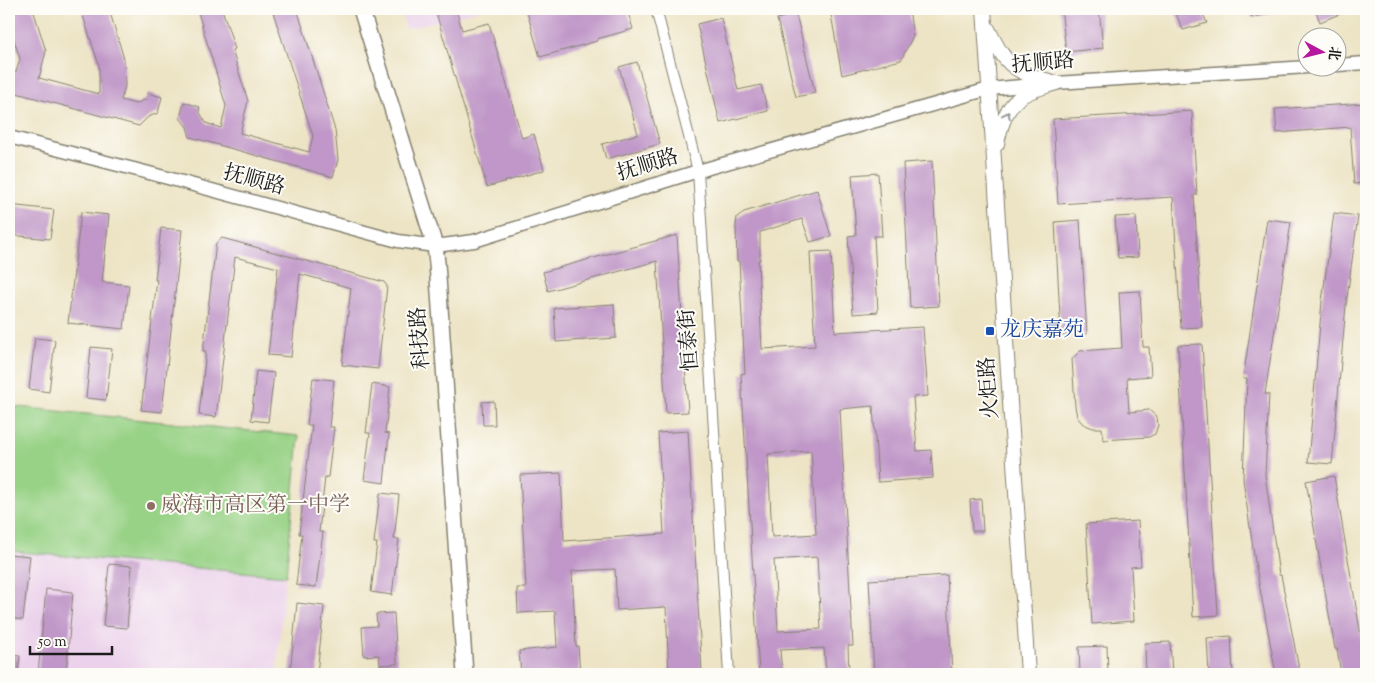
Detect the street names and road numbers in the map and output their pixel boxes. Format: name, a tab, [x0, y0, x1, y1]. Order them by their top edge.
street label: 抚顺路	[1010, 46, 1076, 82]
street label: 抚顺路	[613, 142, 683, 190]
street label: 抚顺路	[220, 158, 288, 204]
street label: 科技路	[404, 306, 438, 370]
street label: 恒泰街	[673, 308, 707, 372]
street label: 火炬路	[973, 356, 1007, 420]

